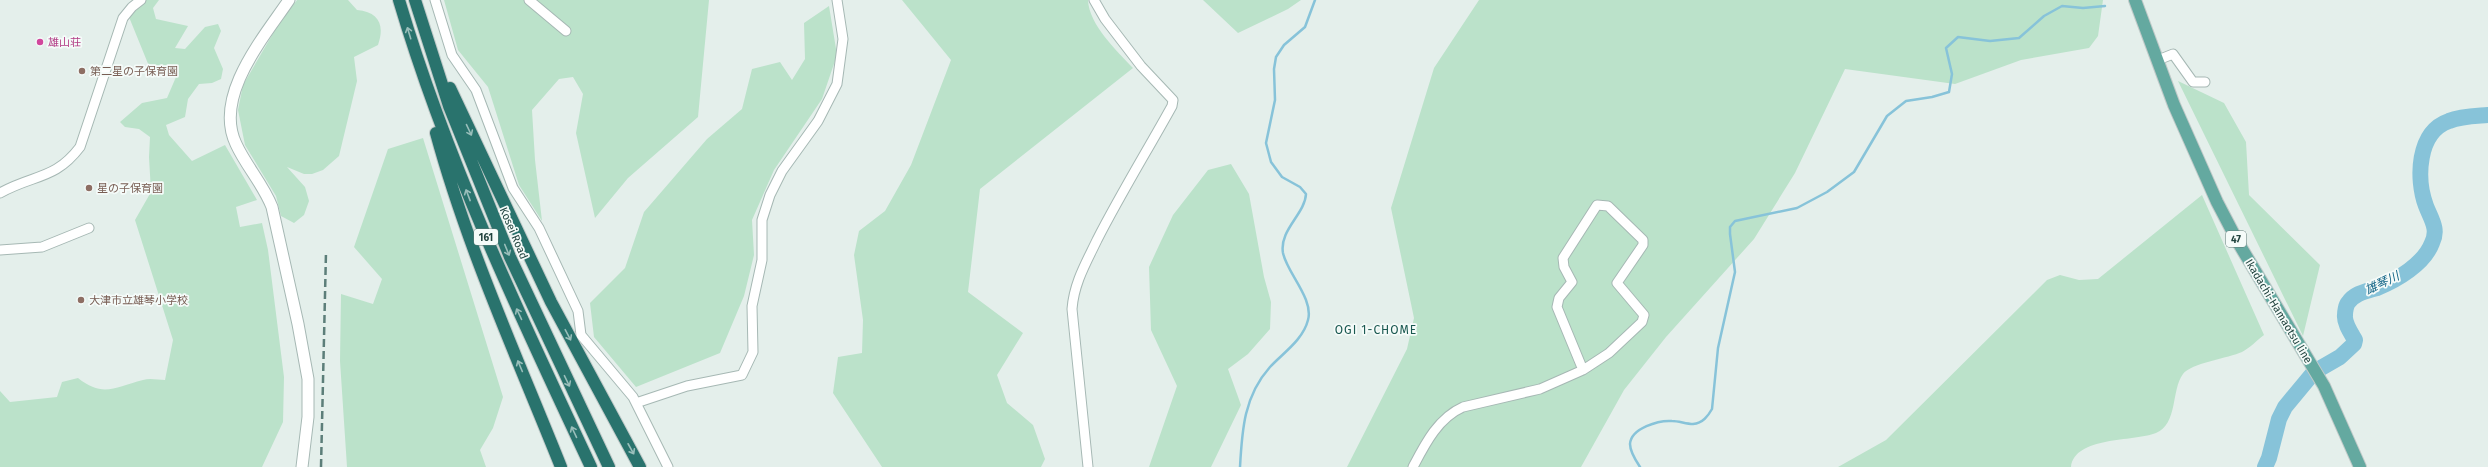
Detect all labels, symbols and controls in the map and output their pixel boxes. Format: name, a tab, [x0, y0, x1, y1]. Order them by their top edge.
one-way arrow	[405, 26, 412, 39]
place label: 雄山荘	[48, 36, 81, 49]
marker: 雄山荘	[35, 37, 45, 47]
place label: 第二星の子保育園	[90, 65, 178, 78]
marker: 第二星の子保育園	[77, 66, 87, 76]
one-way arrow	[466, 123, 473, 135]
place label: 星の子保育園	[97, 182, 163, 195]
marker: 星の子保育園	[84, 183, 94, 193]
one-way arrow	[463, 189, 471, 201]
street label: Kosei Road	[497, 205, 530, 261]
road number: 161	[474, 229, 498, 245]
road number: 47	[2226, 231, 2246, 247]
one-way arrow	[504, 244, 511, 256]
street label: Ikadachi-Hamaotsu line	[2242, 257, 2315, 366]
water label: 雄琴川	[2363, 268, 2403, 297]
place label: 大津市立雄琴小学校	[89, 294, 188, 307]
marker: 大津市立雄琴小学校	[76, 295, 86, 305]
one-way arrow	[515, 308, 522, 320]
district label: OGI 1-CHOME	[1335, 323, 1417, 337]
one-way arrow	[565, 329, 573, 341]
one-way arrow	[516, 360, 523, 372]
one-way arrow	[564, 374, 571, 386]
one-way arrow	[570, 426, 577, 438]
one-way arrow	[627, 443, 635, 455]

